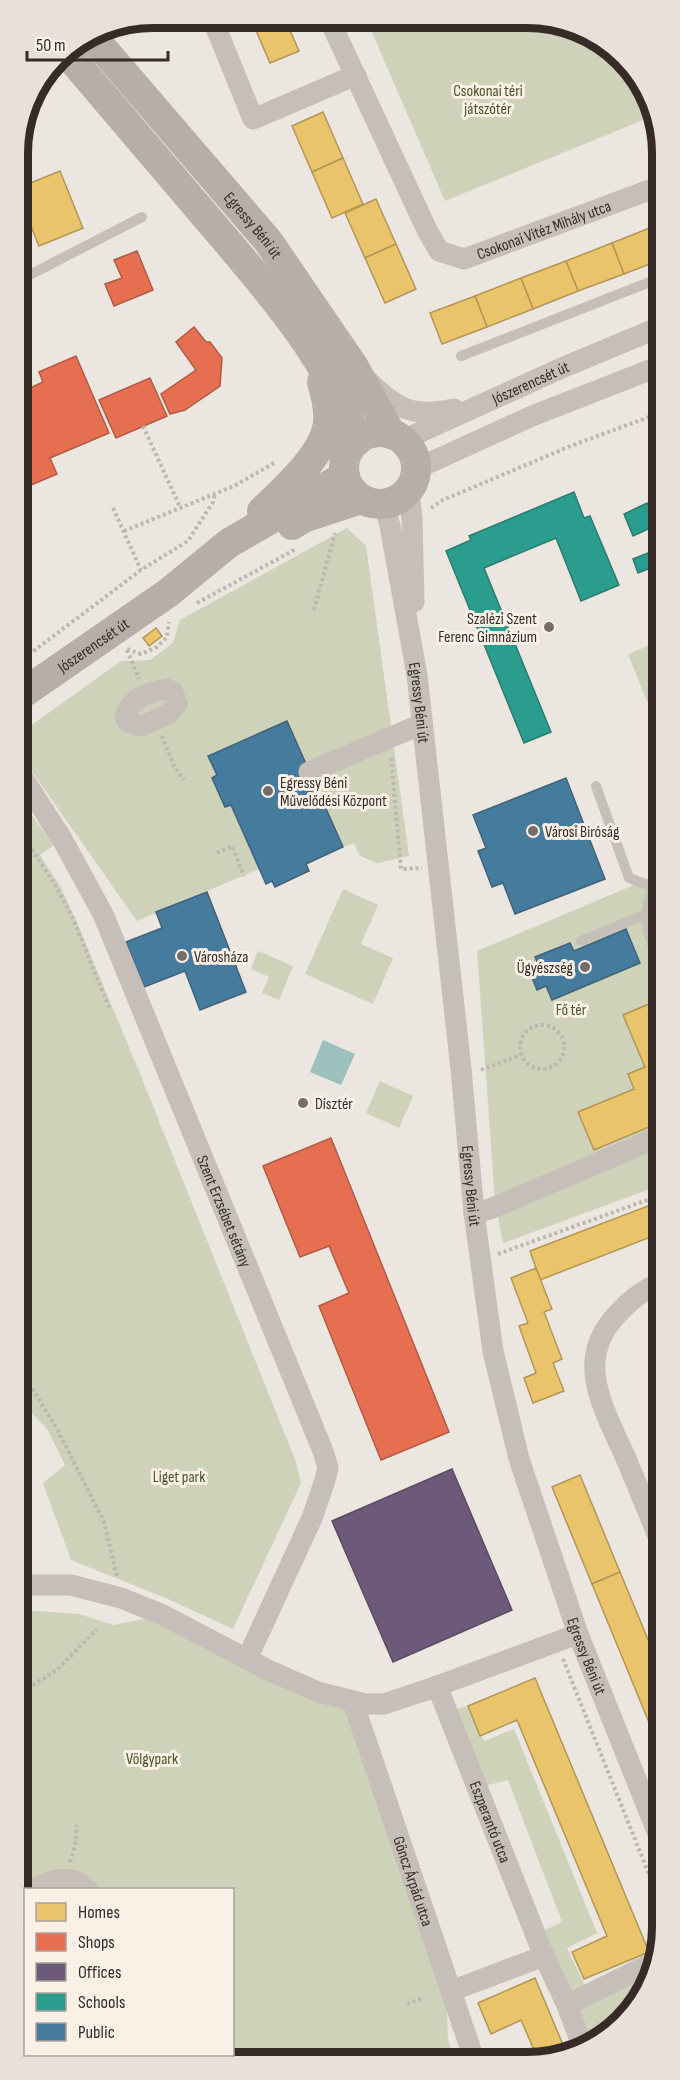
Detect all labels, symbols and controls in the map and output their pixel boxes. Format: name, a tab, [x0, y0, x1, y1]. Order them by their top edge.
scale bar	[27, 24, 168, 62]
text: 50 m	[36, 35, 66, 56]
park label: Csokonai téri játszótér	[453, 82, 523, 119]
street label: Egressy Béni út	[219, 189, 285, 263]
street label: Csokonai Vitéz Mihály utca	[474, 197, 614, 264]
street label: Jószerencsét út	[489, 358, 573, 410]
place label: Szalézi Szent Ferenc Gimnázium	[438, 610, 537, 647]
street label: Jószerencsét út	[54, 615, 133, 678]
marker: Szalézi Szent Ferenc Gimnázium	[542, 620, 556, 634]
street label: Egressy Béni út	[404, 661, 433, 744]
place label: Egressy Béni Művelődési Központ	[280, 774, 387, 811]
marker: Egressy Béni Művelődési Központ	[261, 784, 275, 798]
place label: Városi Biróság	[545, 823, 619, 842]
marker: Városi Biróság	[526, 824, 540, 838]
place label: Városháza	[194, 948, 249, 967]
marker: Városháza	[175, 949, 189, 963]
place label: Ügyészség	[517, 959, 573, 978]
marker: Ügyészség	[578, 960, 592, 974]
park label: Fő tér	[556, 1001, 587, 1020]
place label: Dísztér	[315, 1095, 353, 1114]
marker: Dísztér	[296, 1096, 310, 1110]
street label: Egressy Béni út	[457, 1145, 484, 1228]
street label: Szent Erzsébet sétány	[192, 1153, 255, 1270]
park label: Liget park	[153, 1468, 205, 1487]
street label: Egressy Béni út	[562, 1615, 609, 1698]
park label: Völgypark	[126, 1750, 178, 1769]
street label: Eszperantó utca	[465, 1779, 514, 1866]
street label: Göncz Árpád utca	[388, 1834, 436, 1929]
legend	[24, 1888, 234, 2056]
text: Homes	[78, 1902, 120, 1923]
text: Shops	[78, 1932, 115, 1953]
text: Offices	[78, 1962, 121, 1983]
text: Schools	[78, 1992, 125, 2013]
text: Public	[78, 2022, 115, 2043]

